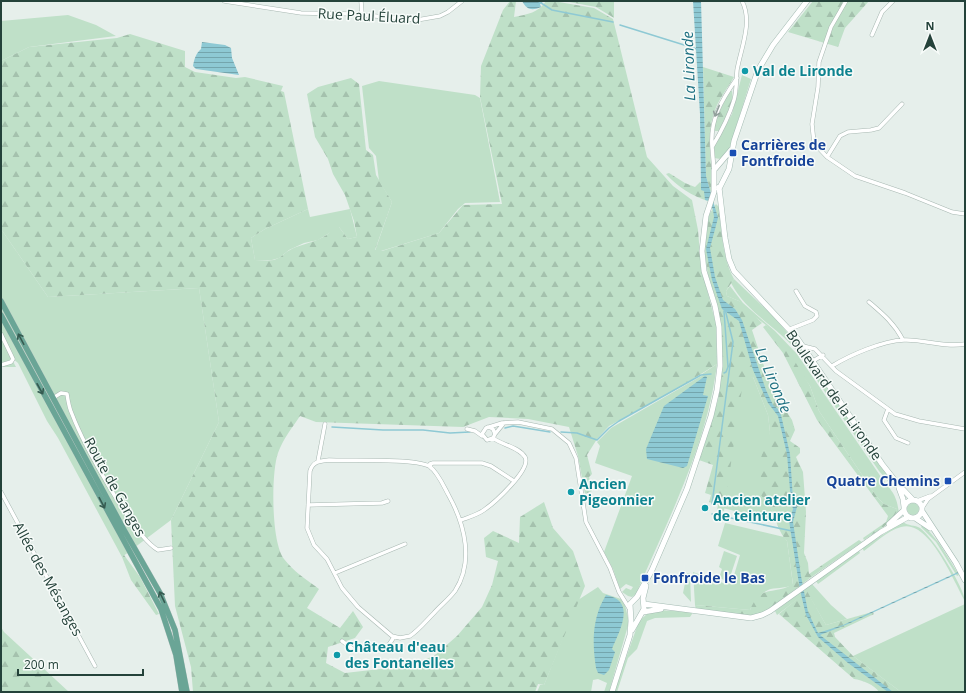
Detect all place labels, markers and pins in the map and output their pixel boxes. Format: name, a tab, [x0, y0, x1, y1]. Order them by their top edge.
place label: Val de Lironde	[753, 61, 853, 80]
marker: Val de Lironde	[740, 66, 750, 76]
place label: Carrières de Fontfroide	[741, 135, 826, 170]
marker: Carrières de Fontfroide	[728, 148, 738, 158]
place label: Quatre Chemins	[826, 471, 940, 490]
place label: Ancien Pigeonnier	[579, 474, 655, 509]
marker: Quatre Chemins	[943, 476, 953, 486]
marker: Ancien Pigeonnier	[566, 487, 576, 497]
place label: Ancien atelier de teinture	[713, 490, 811, 525]
marker: Ancien atelier de teinture	[700, 503, 710, 513]
place label: Fonfroide le Bas	[653, 568, 765, 587]
marker: Fonfroide le Bas	[640, 573, 650, 583]
place label: Château d'eau des Fontanelles	[345, 637, 454, 672]
marker: Château d'eau des Fontanelles	[332, 650, 342, 660]

